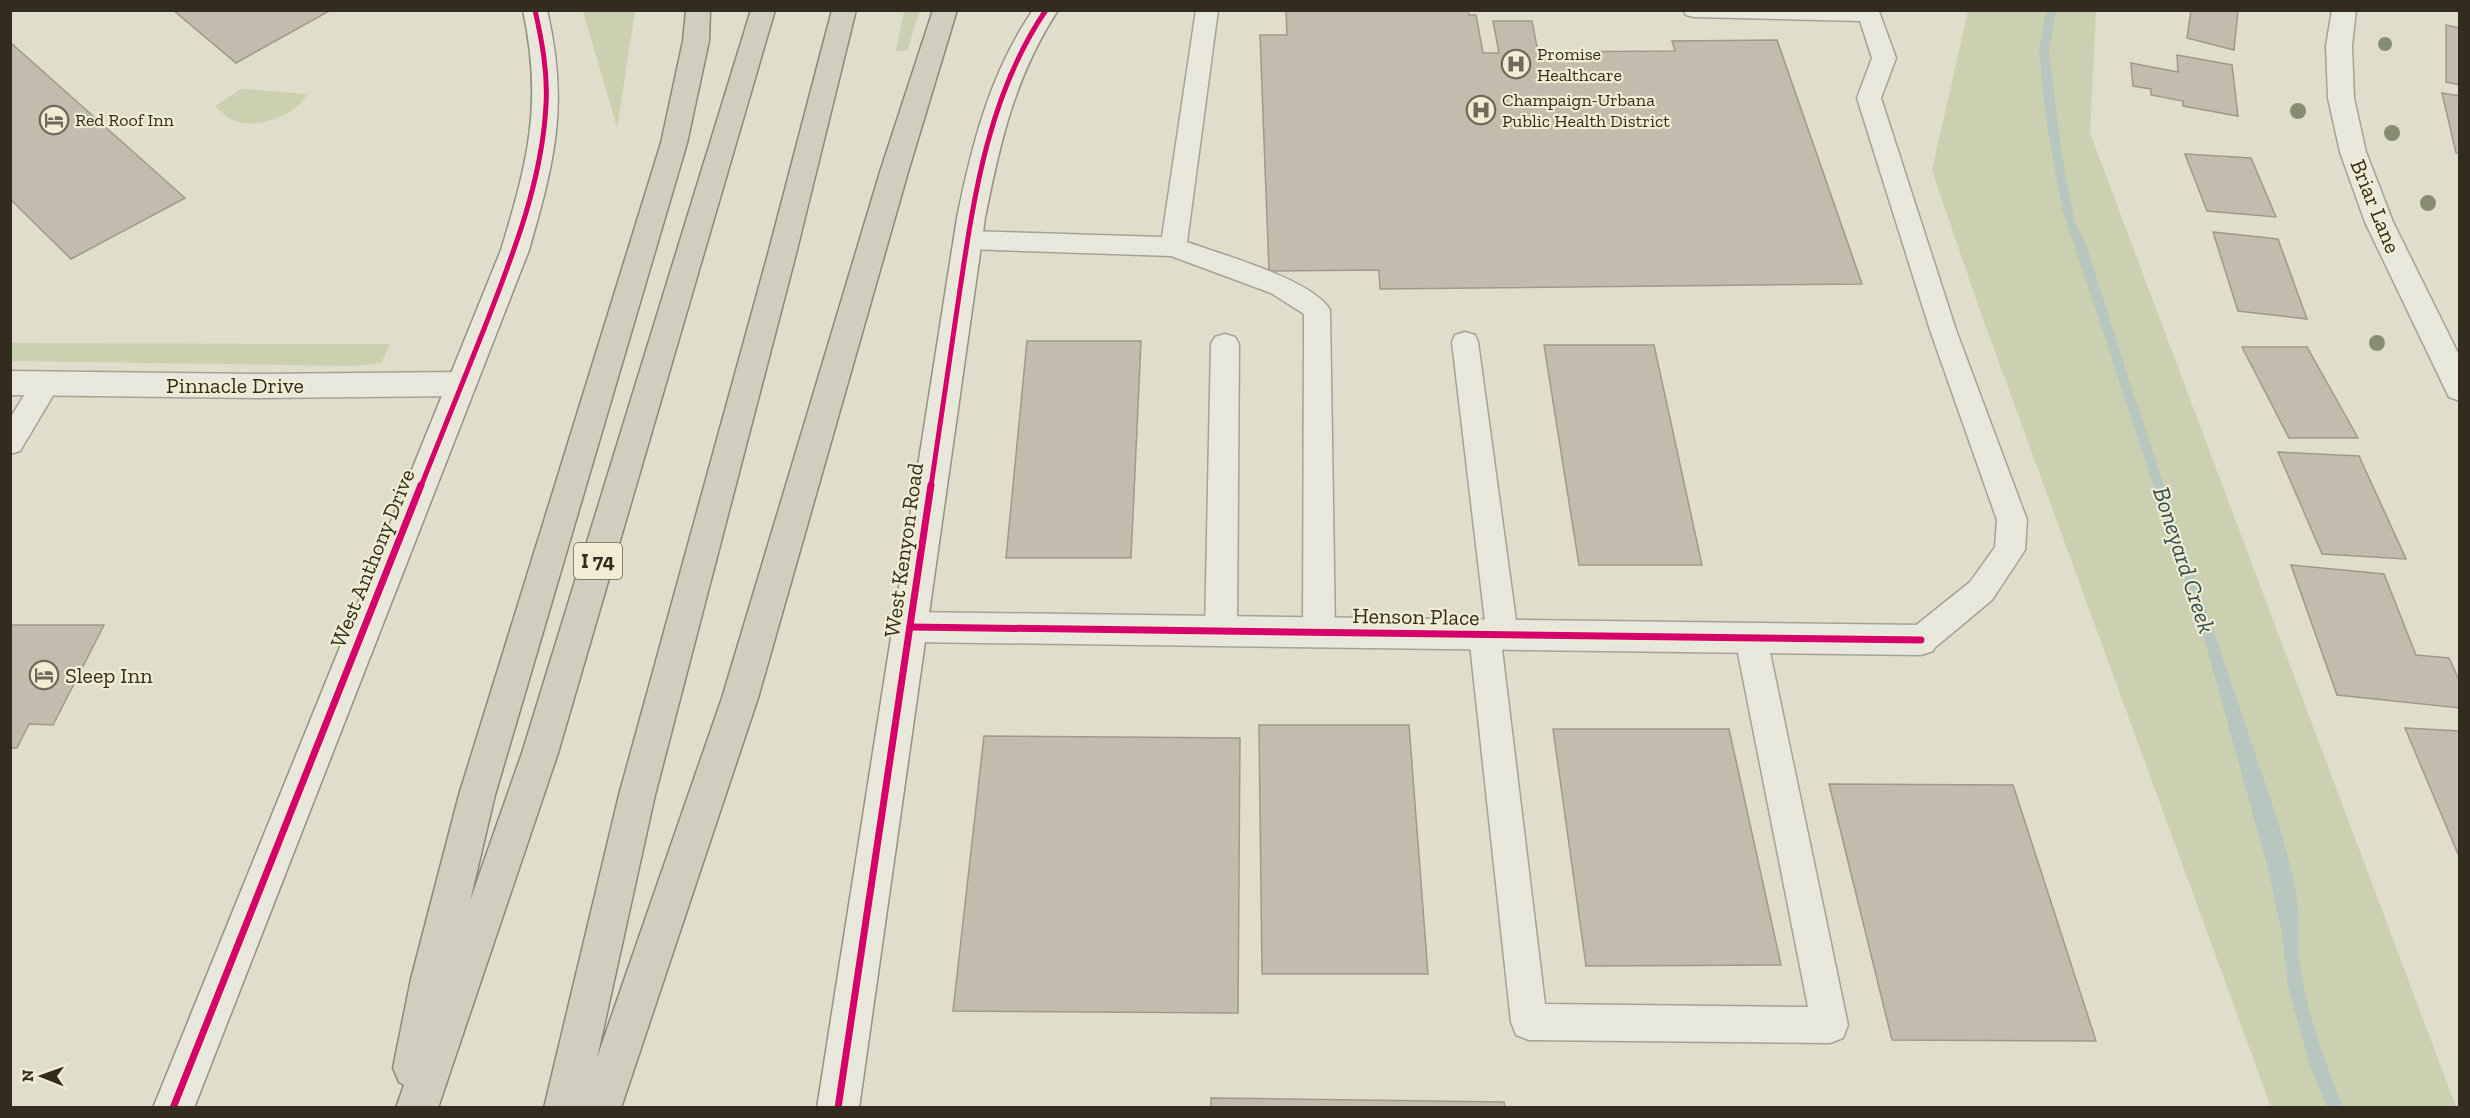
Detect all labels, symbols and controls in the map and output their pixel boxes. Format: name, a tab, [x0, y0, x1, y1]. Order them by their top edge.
place label: Promise Healthcare	[1537, 43, 1622, 86]
hospital icon: Promise Healthcare	[1500, 48, 1532, 80]
place label: Champaign-Urbana Public Health District	[1502, 89, 1670, 132]
hospital icon: Champaign-Urbana Public Health District	[1465, 94, 1497, 126]
hotel icon: Red Roof Inn	[38, 104, 70, 136]
place label: Red Roof Inn	[75, 109, 175, 131]
street label: Briar Lane	[2345, 155, 2407, 257]
street label: Pinnacle Drive	[166, 372, 304, 399]
street label: West Kenyon Road	[878, 461, 929, 639]
street label: West Anthony Drive	[324, 465, 421, 651]
water label: Boneyard Creek	[2147, 483, 2222, 637]
road number: I 74	[574, 543, 622, 579]
street label: Henson Place	[1352, 602, 1480, 631]
hotel icon: Sleep Inn	[28, 659, 60, 691]
place label: Sleep Inn	[65, 662, 153, 689]
north arrow	[12, 1046, 72, 1106]
text: N	[18, 1069, 37, 1082]

